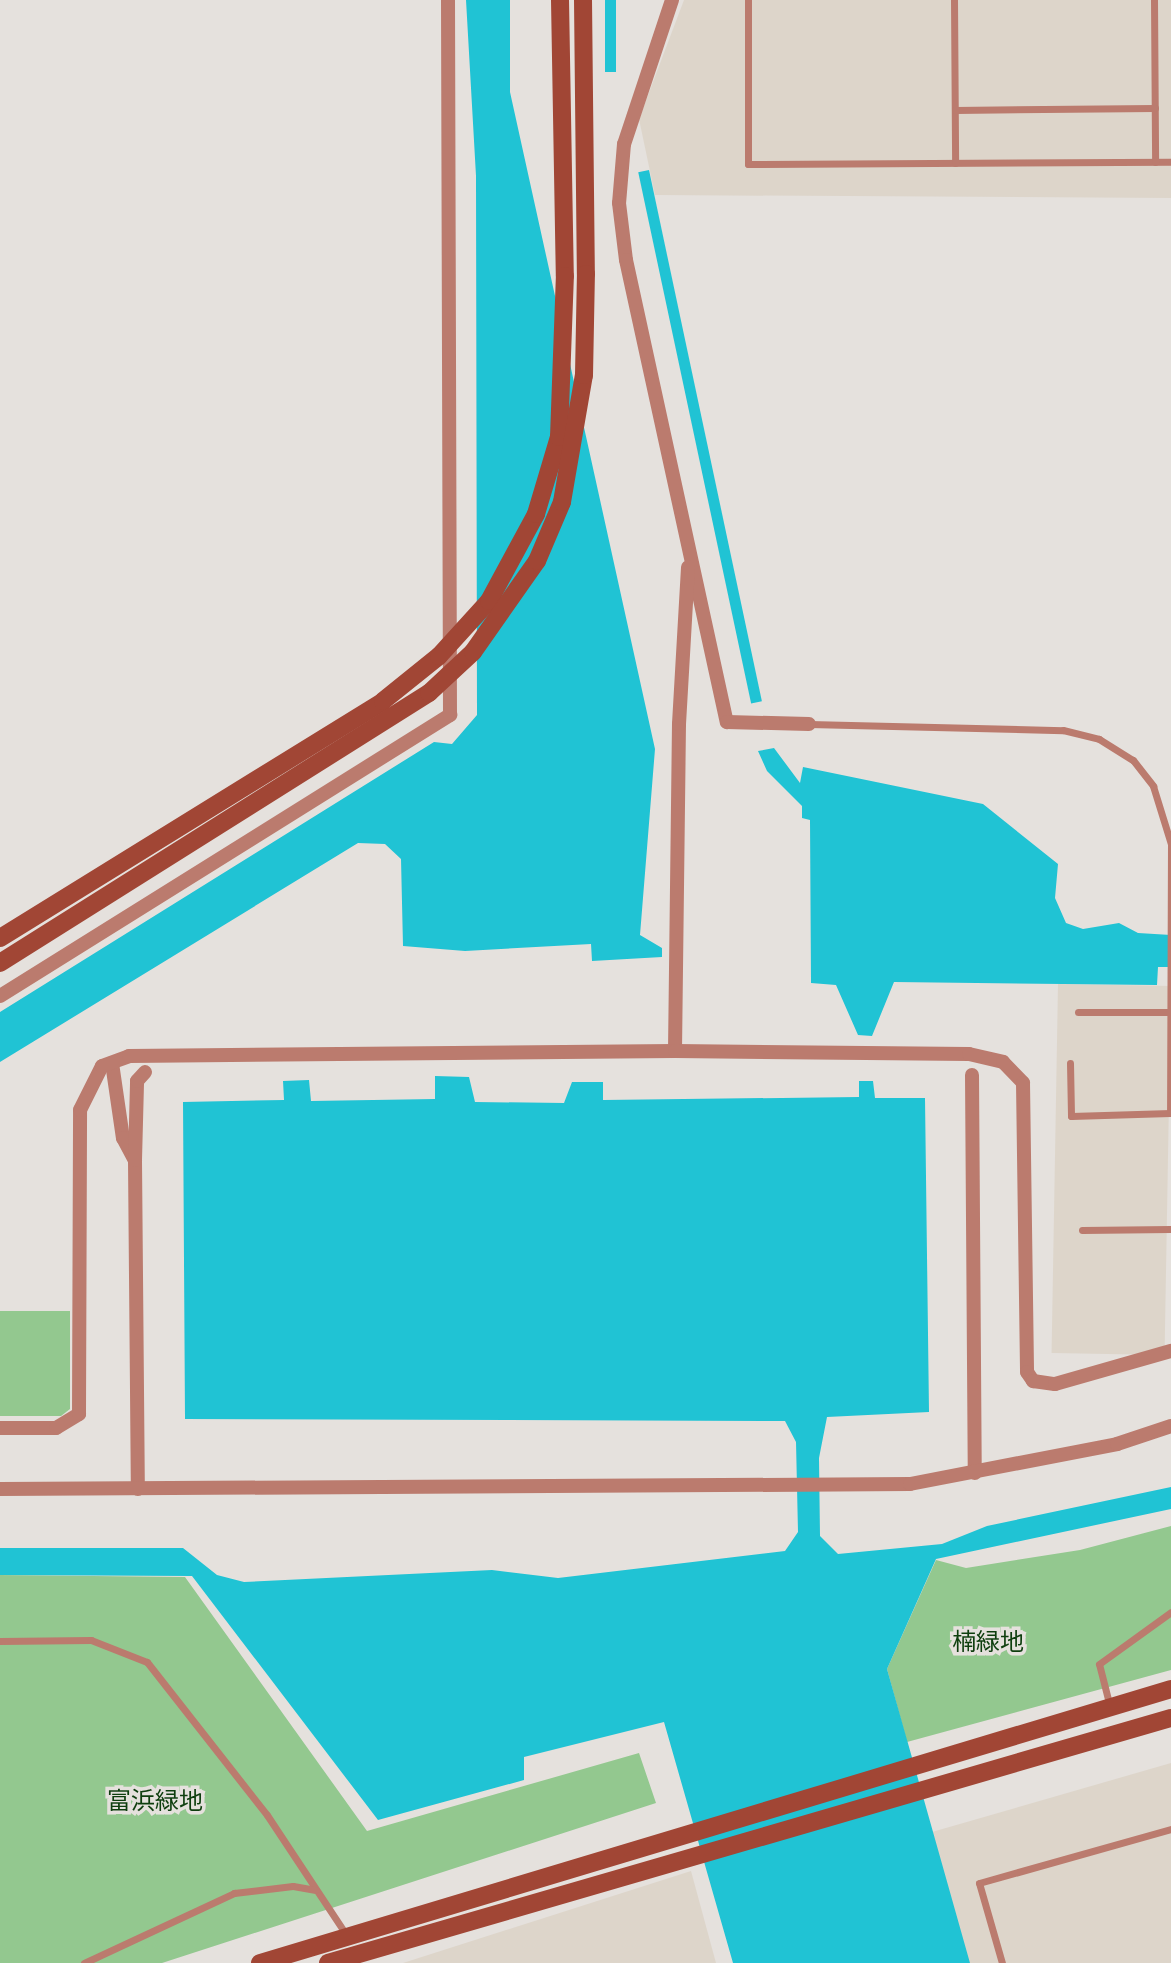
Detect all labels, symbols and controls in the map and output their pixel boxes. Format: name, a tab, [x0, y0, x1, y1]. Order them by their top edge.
park label: 楠緑地	[952, 1628, 1024, 1656]
park label: 富浜緑地	[107, 1787, 203, 1815]

